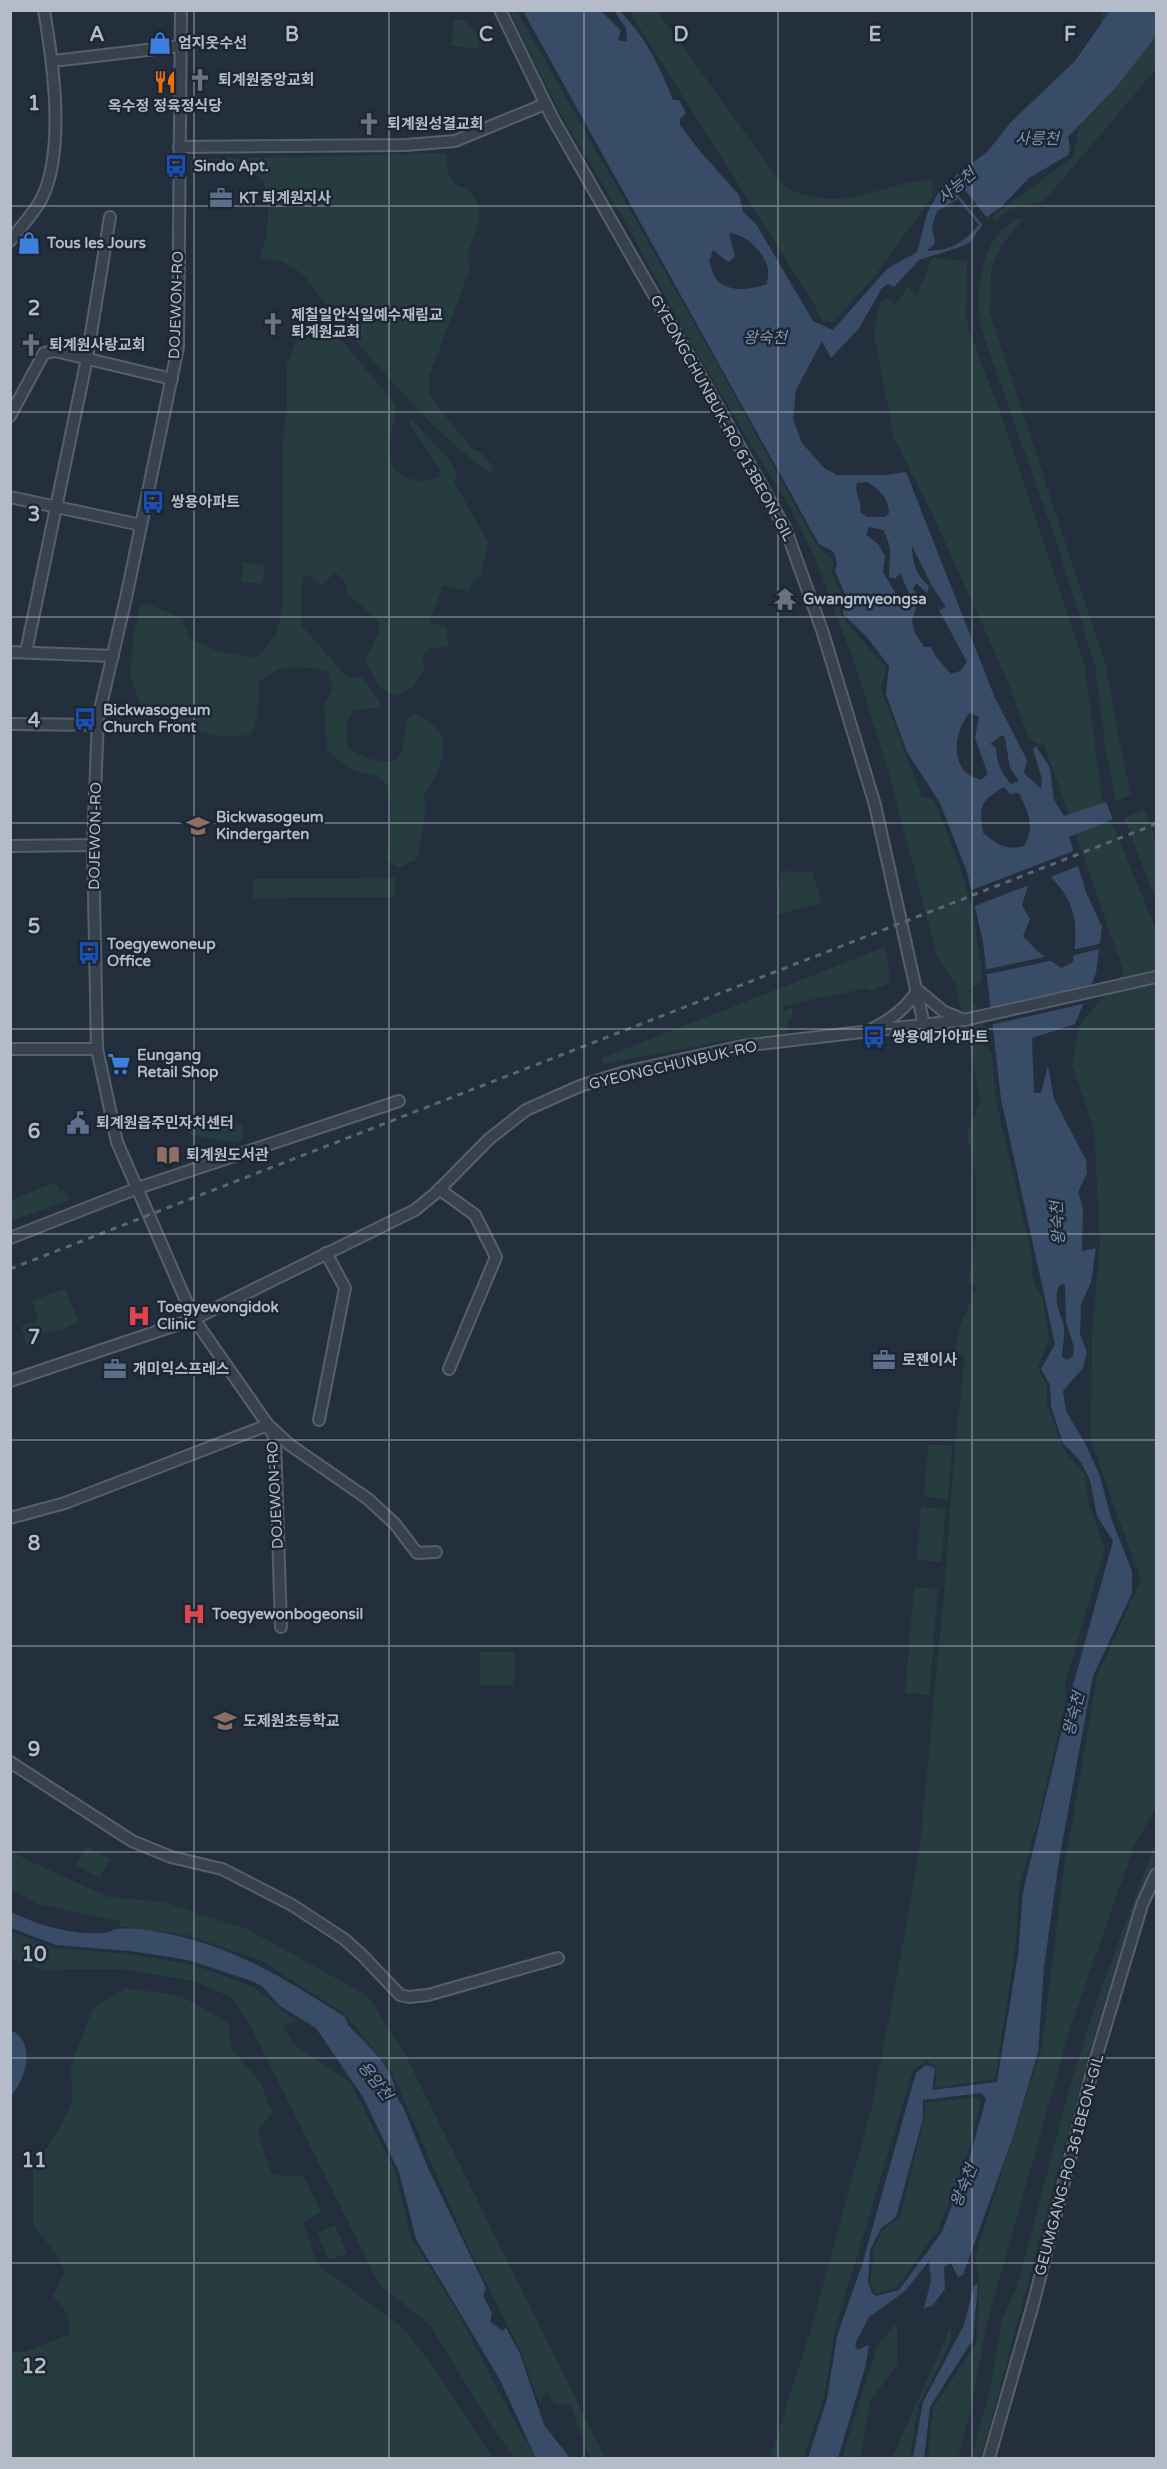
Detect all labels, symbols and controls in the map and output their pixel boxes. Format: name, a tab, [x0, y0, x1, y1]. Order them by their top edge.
text: A	[90, 23, 105, 47]
text: B	[285, 23, 299, 47]
text: C	[479, 23, 493, 47]
text: D	[673, 23, 689, 47]
text: E	[869, 23, 882, 47]
text: F	[1064, 23, 1076, 47]
shop icon: 엄지옷수선	[147, 30, 173, 56]
place label: 엄지옷수선	[178, 34, 247, 52]
church icon: 퇴계원중앙교회	[187, 67, 213, 93]
restaurant icon: 옥수정 정육정식당	[152, 69, 178, 95]
place label: 퇴계원중앙교회	[218, 71, 315, 89]
text: 1	[28, 92, 40, 116]
place label: 옥수정 정육정식당	[108, 97, 222, 115]
church icon: 퇴계원성결교회	[356, 111, 382, 137]
place label: 퇴계원성결교회	[387, 115, 484, 133]
water label: 사릉천	[1015, 129, 1061, 149]
bus stop icon: Sindo Apt.	[163, 153, 189, 179]
place label: Sindo Apt.	[194, 157, 269, 176]
water label: 사능천	[934, 162, 982, 208]
office icon: KT 퇴계원지사	[208, 185, 234, 211]
place label: KT 퇴계원지사	[239, 189, 331, 207]
shop icon: Tous les Jours	[16, 230, 42, 256]
place label: Tous les Jours	[46, 234, 146, 252]
street label: DOJEWON-RO	[165, 251, 187, 359]
street label: GYEONGCHUNBUK-RO 613BEON-GIL	[647, 292, 798, 544]
text: 2	[28, 297, 40, 321]
place label: 제칠일안식일예수재림교 퇴계원교회	[291, 306, 443, 341]
church icon: 제칠일안식일예수재림교 퇴계원교회	[260, 311, 286, 337]
water label: 왕숙천	[743, 328, 789, 348]
church icon: 퇴계원사랑교회	[18, 332, 44, 358]
place label: 퇴계원사랑교회	[49, 336, 146, 354]
bus stop icon: 쌍용아파트	[140, 489, 166, 515]
place label: 쌍용아파트	[171, 493, 240, 511]
text: 3	[28, 503, 40, 527]
temple icon: Gwangmyeongsa	[772, 586, 798, 612]
place label: Gwangmyeongsa	[803, 590, 927, 609]
place label: Bickwasogeum Church Front	[103, 701, 211, 736]
bus stop icon: Bickwasogeum Church Front	[72, 706, 98, 732]
text: 4	[28, 709, 41, 733]
street label: DOJEWON-RO	[85, 782, 105, 890]
place label: Bickwasogeum Kindergarten	[216, 808, 324, 844]
school or university icon: Bickwasogeum Kindergarten	[185, 813, 211, 839]
text: 5	[28, 915, 40, 939]
place label: Toegyewoneup Office	[106, 935, 216, 970]
bus stop icon: Toegyewoneup Office	[76, 940, 102, 966]
bus stop icon: 쌍용예가아파트	[861, 1024, 887, 1050]
place label: 쌍용예가아파트	[892, 1028, 989, 1046]
street label: GYEONGCHUNBUK-RO	[587, 1037, 759, 1093]
place label: Eungang Retail Shop	[137, 1046, 219, 1082]
supermarket icon: Eungang Retail Shop	[106, 1051, 132, 1077]
public building icon: 퇴계원읍주민자치센터	[65, 1110, 91, 1136]
place label: 퇴계원읍주민자치센터	[96, 1114, 234, 1132]
text: 6	[28, 1120, 40, 1144]
library icon: 퇴계원도서관	[155, 1142, 181, 1168]
place label: 퇴계원도서관	[186, 1146, 269, 1164]
water label: 왕숙천	[1047, 1198, 1069, 1246]
place label: Toegyewongidok Clinic	[156, 1298, 279, 1333]
hospital icon: Toegyewongidok Clinic	[126, 1303, 152, 1329]
text: 7	[28, 1326, 40, 1350]
office icon: 로젠이사	[871, 1347, 897, 1373]
place label: 로젠이사	[902, 1351, 957, 1369]
office icon: 개미익스프레스	[102, 1356, 128, 1382]
place label: 개미익스프레스	[133, 1360, 230, 1378]
street label: DOJEWON-RO	[263, 1441, 287, 1549]
text: 8	[28, 1532, 40, 1556]
hospital icon: Toegyewonbogeonsil	[181, 1601, 207, 1627]
place label: Toegyewonbogeonsil	[211, 1605, 363, 1624]
water label: 왕숙천	[1059, 1688, 1090, 1738]
school or university icon: 도제원초등학교	[212, 1708, 238, 1734]
place label: 도제원초등학교	[243, 1712, 340, 1730]
text: 9	[28, 1738, 40, 1762]
text: 10	[21, 1943, 47, 1967]
street label: GEUMGANG-RO 361BEON-GIL	[1031, 2052, 1107, 2278]
water label: 용암천	[354, 2057, 398, 2106]
text: 11	[21, 2149, 47, 2173]
water label: 왕숙천	[946, 2160, 982, 2210]
text: 12	[21, 2355, 47, 2379]

